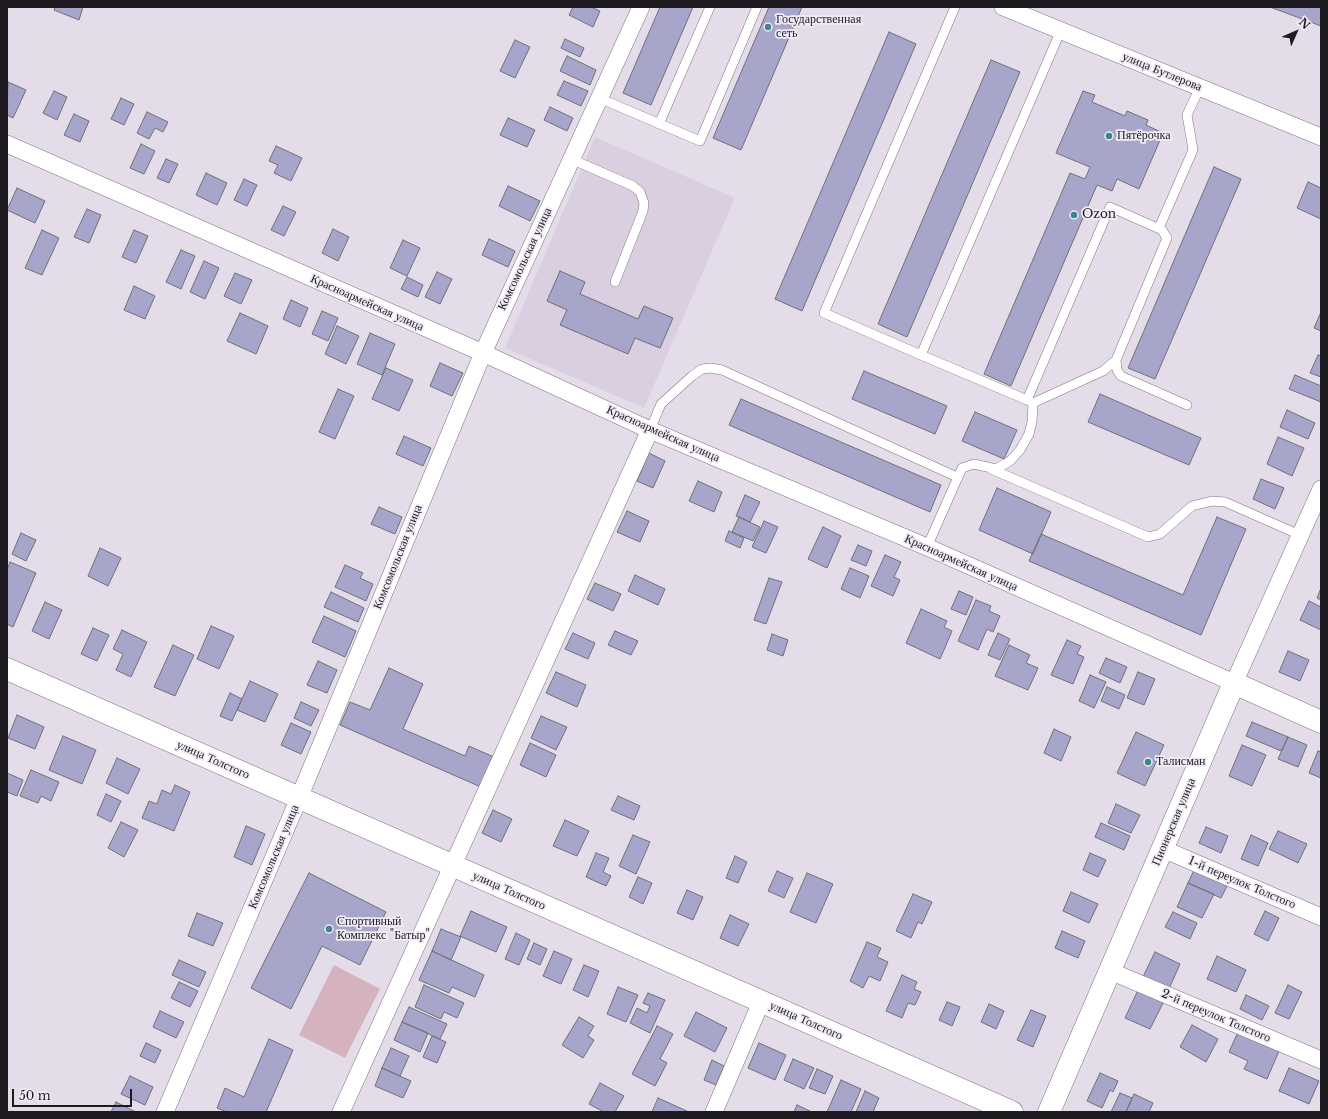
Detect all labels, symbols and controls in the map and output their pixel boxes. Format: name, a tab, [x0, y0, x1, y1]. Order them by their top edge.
north arrow	[1276, 12, 1316, 52]
place label: Государственная сеть	[776, 13, 861, 41]
text: N	[1296, 15, 1313, 32]
marker: Государственная сеть	[763, 22, 773, 32]
street label: улица Бутлерова	[1120, 49, 1204, 95]
place label: Пятёрочка	[1117, 129, 1170, 143]
marker: Пятёрочка	[1104, 131, 1114, 141]
street label: Комсомольская улица	[495, 205, 555, 313]
place label: Ozon	[1082, 208, 1116, 222]
marker: Ozon	[1069, 210, 1079, 220]
street label: Красноармейская улица	[308, 272, 426, 334]
street label: Красноармейская улица	[604, 403, 722, 465]
street label: Комсомольская улица	[370, 503, 426, 611]
street label: Красноармейская улица	[902, 532, 1020, 594]
street label: улица Толстого	[174, 737, 252, 783]
place label: Талисман	[1156, 755, 1205, 769]
marker: Талисман	[1143, 757, 1153, 767]
street label: Пионерская улица	[1149, 776, 1199, 868]
street label: Комсомольская улица	[246, 803, 302, 911]
street label: 1-й переулок Толстого	[1186, 854, 1298, 912]
street label: улица Толстого	[470, 868, 548, 914]
place label: Спортивный Комплекс "Батыр"	[337, 915, 430, 943]
marker: Спортивный Комплекс "Батыр"	[324, 924, 334, 934]
street label: 2-й переулок Толстого	[1159, 986, 1273, 1046]
street label: улица Толстого	[767, 998, 845, 1044]
scale bar	[14, 1081, 134, 1107]
text: 50 m	[19, 1088, 51, 1103]

